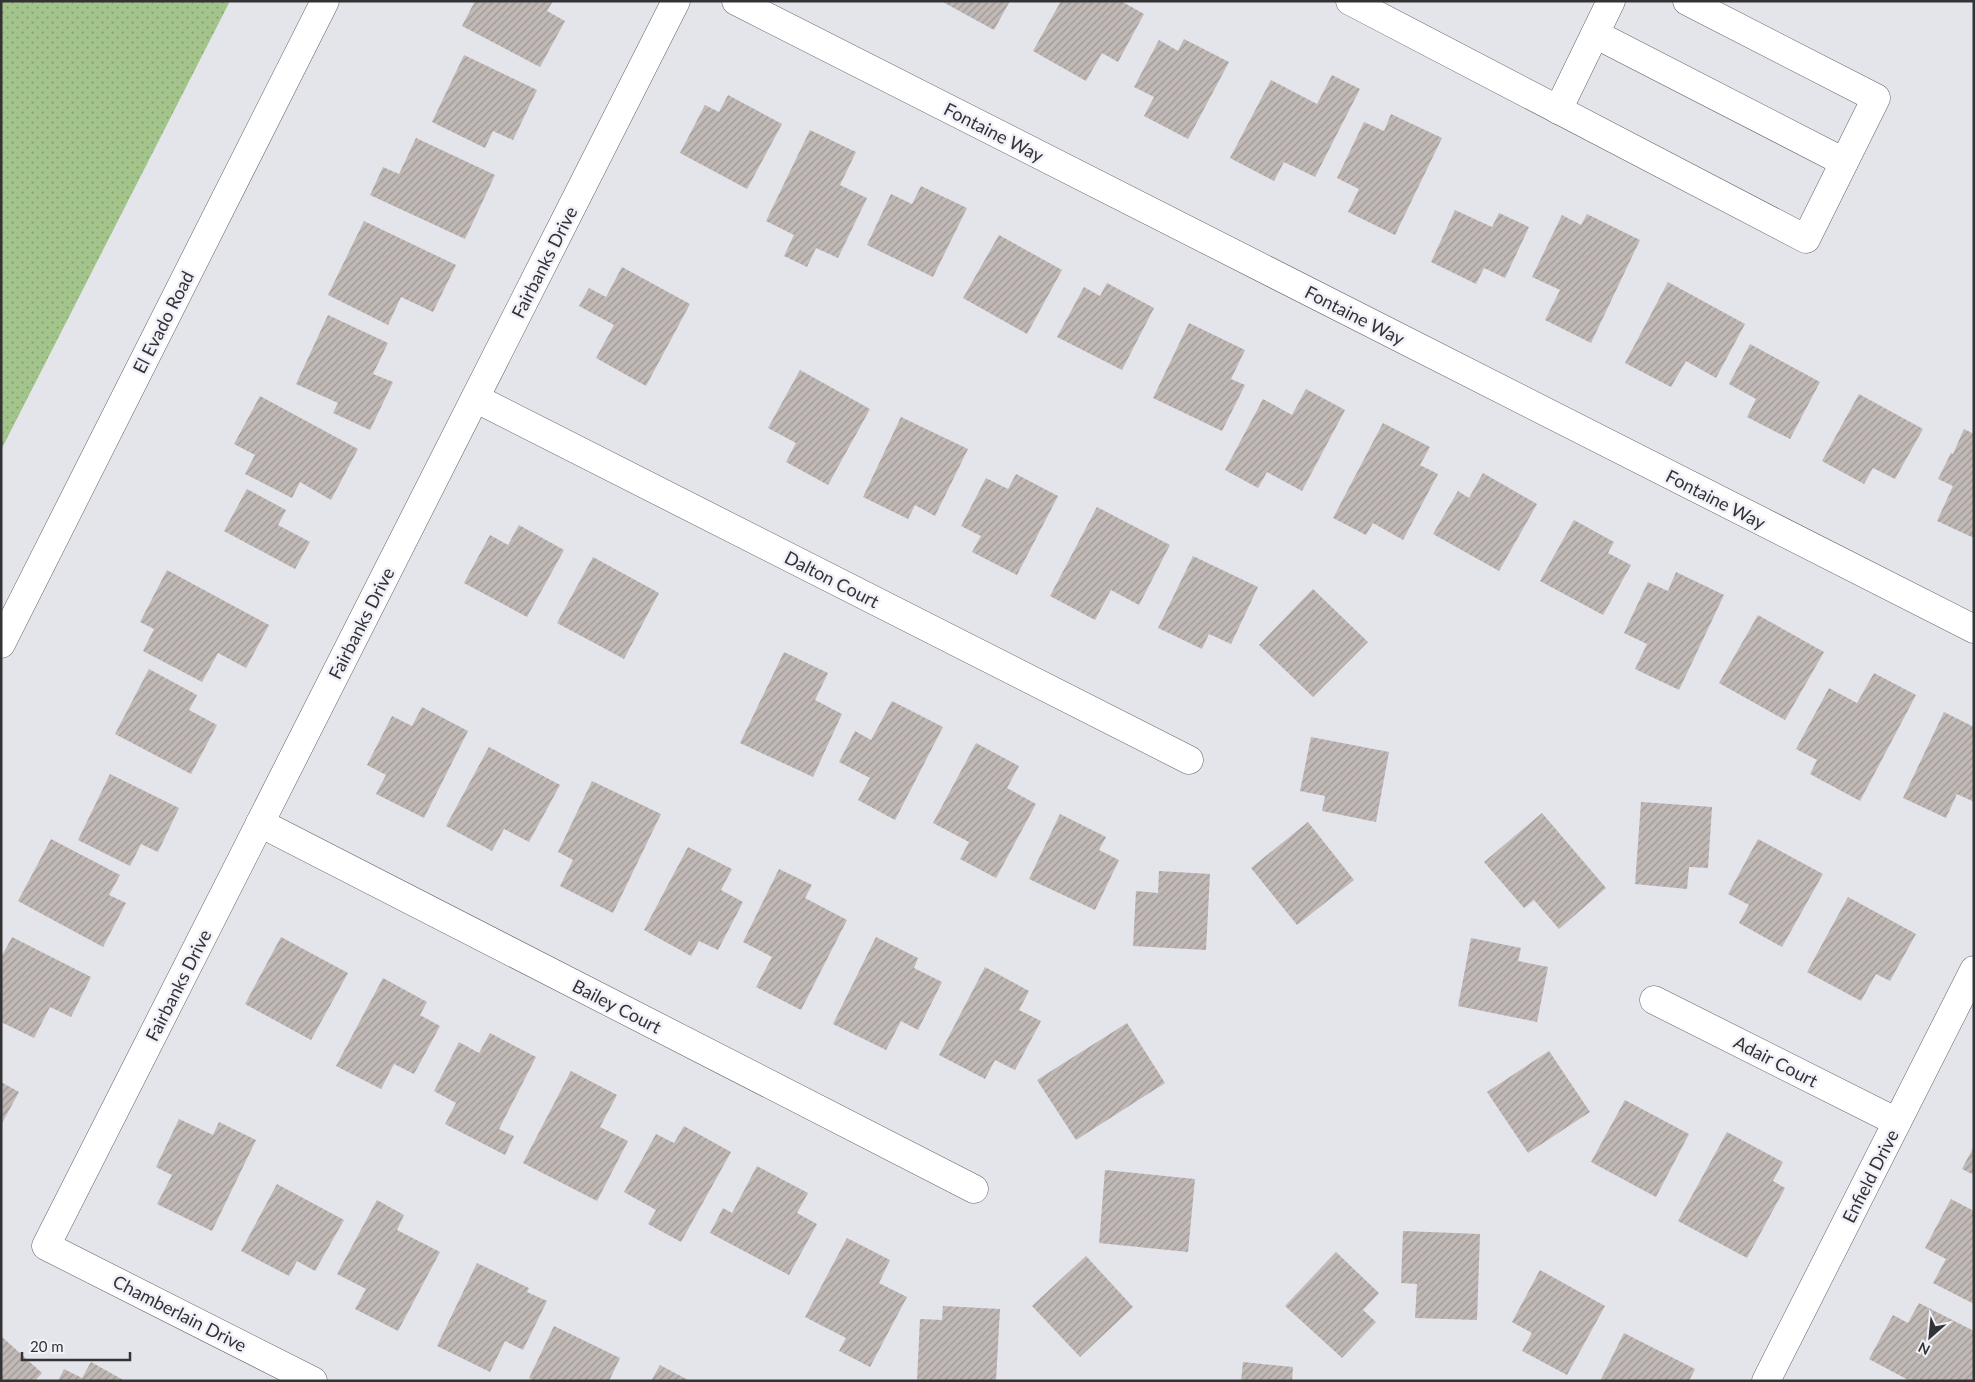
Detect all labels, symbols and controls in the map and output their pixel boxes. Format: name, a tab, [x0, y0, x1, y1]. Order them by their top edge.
street label: Fontaine Way	[941, 98, 1048, 167]
street label: Fairbanks Drive	[506, 203, 582, 321]
street label: El Evado Road	[128, 267, 198, 377]
street label: Fontaine Way	[1302, 281, 1409, 350]
street label: Fontaine Way	[1663, 465, 1770, 534]
street label: Dalton Court	[781, 546, 883, 612]
street label: Fairbanks Drive	[323, 564, 399, 682]
street label: Fairbanks Drive	[140, 926, 216, 1044]
street label: Bailey Court	[569, 974, 666, 1038]
street label: Adair Court	[1730, 1030, 1822, 1092]
street label: Enfield Drive	[1837, 1126, 1903, 1226]
street label: Chamberlain Drive	[109, 1270, 251, 1356]
north arrow	[1905, 1312, 1955, 1362]
scale bar	[22, 1330, 130, 1362]
text: 20 m	[30, 1337, 64, 1355]
text: N	[1915, 1339, 1933, 1359]

